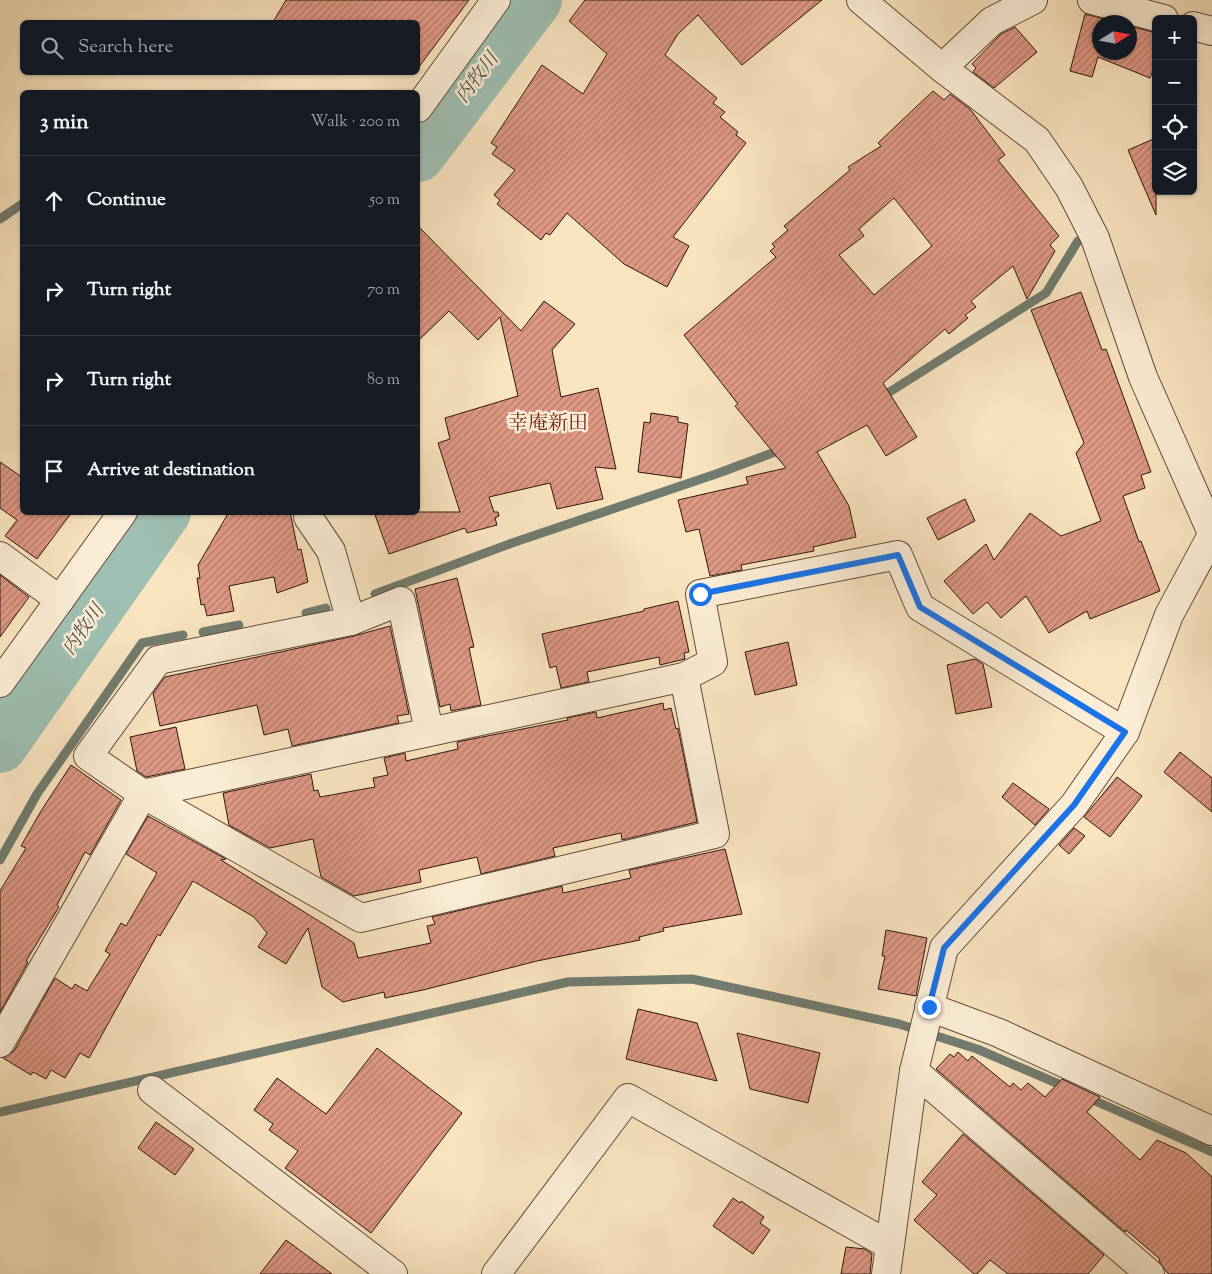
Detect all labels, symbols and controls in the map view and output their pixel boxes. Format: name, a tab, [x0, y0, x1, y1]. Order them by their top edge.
north arrow	[1092, 15, 1137, 60]
map controls	[1152, 15, 1197, 195]
button: +	[1152, 15, 1197, 60]
search box	[20, 20, 420, 75]
icon: search	[38, 34, 66, 62]
text: Search here	[78, 34, 173, 61]
water label: 内牧川	[450, 46, 507, 109]
button: −	[1152, 60, 1197, 105]
button: locate	[1152, 105, 1197, 150]
text: 3 min	[40, 108, 89, 138]
text: Walk · 200 m	[311, 111, 400, 134]
button: layers	[1152, 150, 1197, 195]
icon: ahead	[40, 187, 68, 215]
text: Continue	[87, 187, 166, 214]
text: 50 m	[369, 189, 400, 212]
icon: right	[40, 277, 68, 305]
text: Turn right	[87, 277, 171, 304]
text: 70 m	[367, 279, 400, 302]
icon: right	[40, 367, 68, 395]
text: Turn right	[87, 367, 171, 394]
text: 80 m	[367, 369, 400, 392]
district label: 幸庵新田	[508, 410, 588, 439]
icon: arrive	[40, 457, 68, 485]
text: Arrive at destination	[87, 457, 255, 484]
route start	[689, 583, 712, 606]
water label: 内牧川	[57, 598, 113, 662]
route end	[918, 996, 941, 1019]

